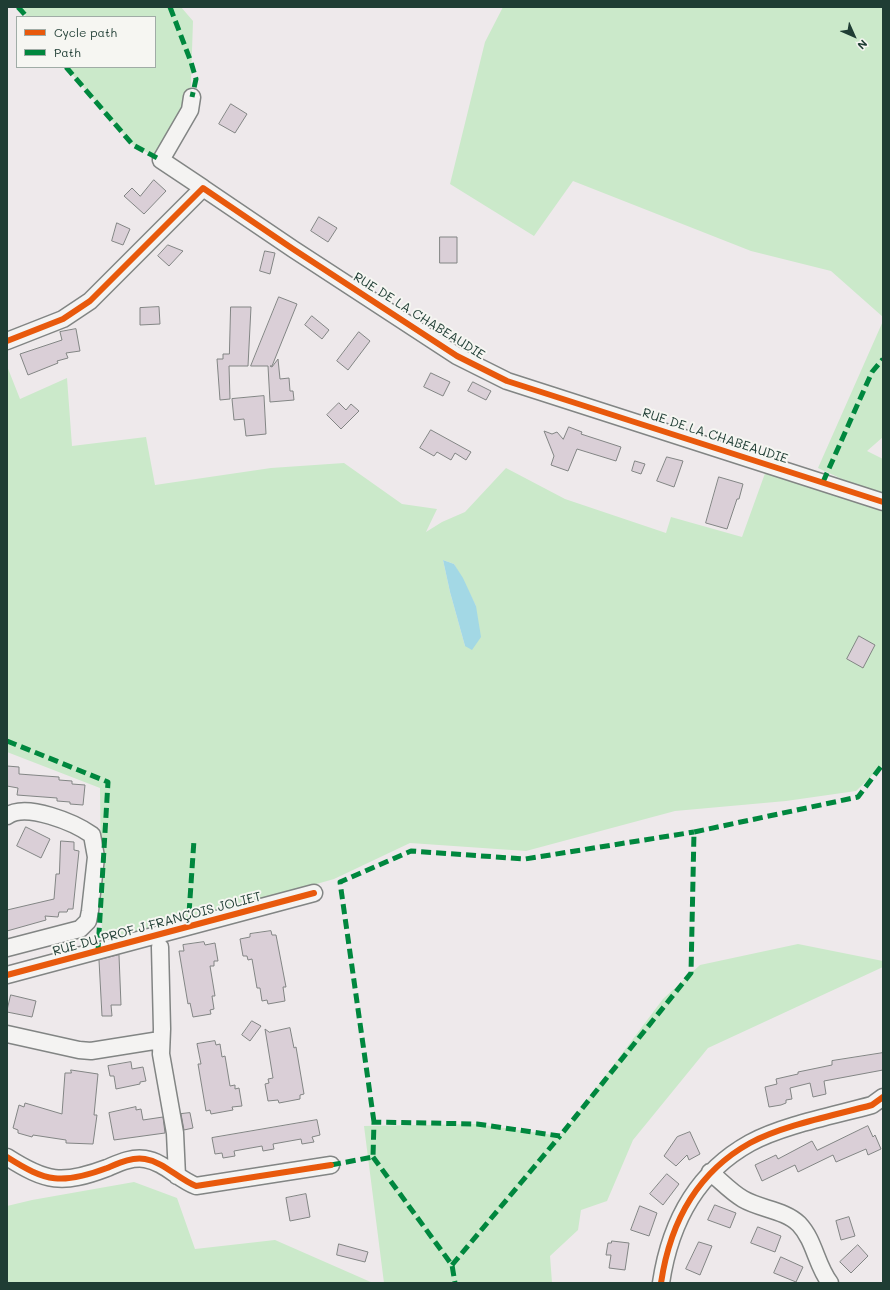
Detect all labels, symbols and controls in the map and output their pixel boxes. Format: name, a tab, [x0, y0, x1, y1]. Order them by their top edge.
legend	[16, 16, 156, 68]
north arrow	[834, 16, 874, 56]
text: Cycle path	[54, 24, 117, 40]
text: N	[855, 37, 871, 53]
text: Path	[54, 44, 81, 60]
street label: RUE DE LA CHABEAUDIE	[350, 269, 488, 363]
street label: RUE DE LA CHABEAUDIE	[640, 405, 790, 467]
street label: RUE DU PROF J FRANÇOIS JOLIET	[51, 889, 263, 959]

